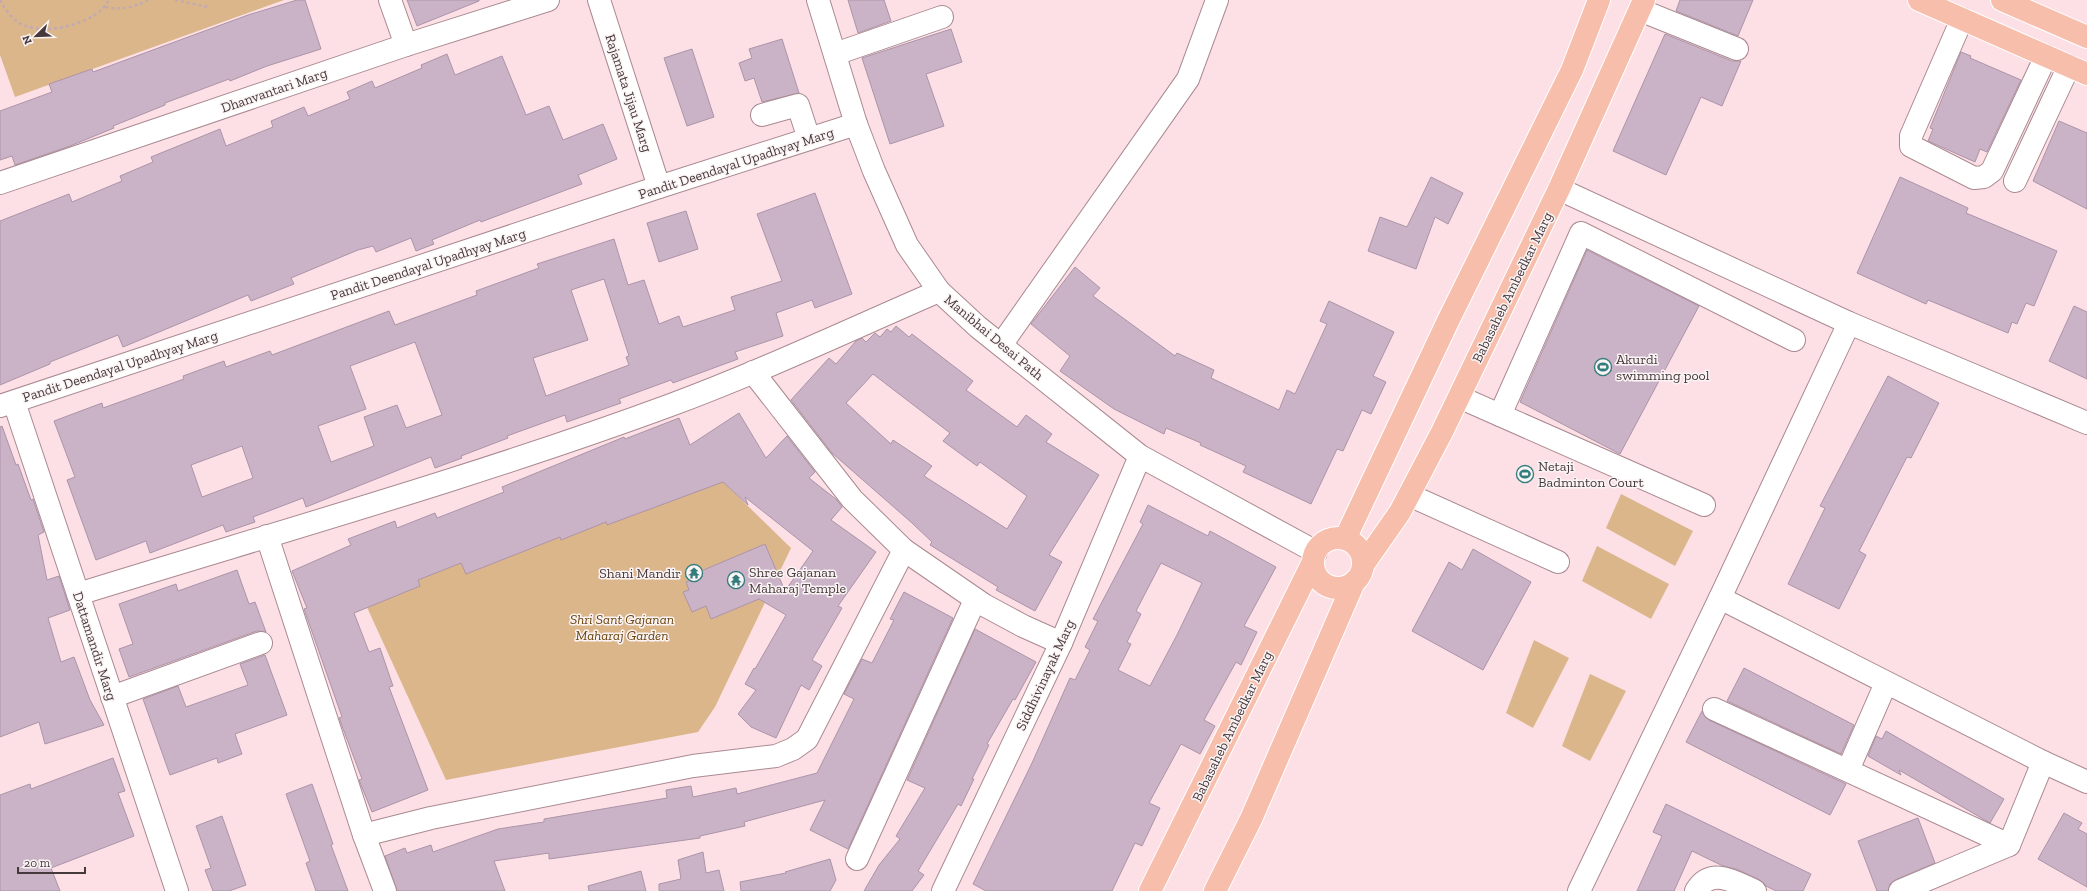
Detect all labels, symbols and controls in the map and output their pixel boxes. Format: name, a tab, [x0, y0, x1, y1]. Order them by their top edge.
north arrow	[16, 16, 56, 56]
street label: Rajamata Jijau Marg	[601, 32, 656, 155]
text: N	[19, 33, 35, 46]
street label: Dhanvantari Marg	[219, 64, 330, 117]
street label: Pandit Deendayal Upadhyay Marg	[636, 124, 836, 203]
street label: Babasaheb Ambedkar Marg	[1469, 209, 1556, 365]
street label: Pandit Deendayal Upadhyay Marg	[328, 225, 528, 304]
street label: Manibhai Desai Path	[941, 291, 1047, 384]
street label: Pandit Deendayal Upadhyay Marg	[20, 327, 220, 406]
place label: Akurdi swimming pool	[1616, 351, 1710, 384]
sports icon: Akurdi swimming pool	[1593, 357, 1613, 377]
place label: Netaji Badminton Court	[1538, 458, 1644, 491]
sports icon: Netaji Badminton Court	[1515, 464, 1535, 484]
temple icon: Shani Mandir	[684, 563, 704, 583]
place label: Shree Gajanan Maharaj Temple	[749, 564, 847, 597]
place label: Shani Mandir	[599, 565, 681, 582]
temple icon: Shree Gajanan Maharaj Temple	[726, 570, 746, 590]
street label: Dattamandir Marg	[69, 590, 120, 703]
park label: Shri Sant Gajanan Maharaj Garden	[570, 611, 674, 644]
street label: Siddhivinayak Marg	[1012, 617, 1079, 734]
street label: Babasaheb Ambedkar Marg	[1189, 648, 1276, 804]
scale bar	[18, 849, 85, 875]
text: 20 m	[24, 856, 51, 870]

